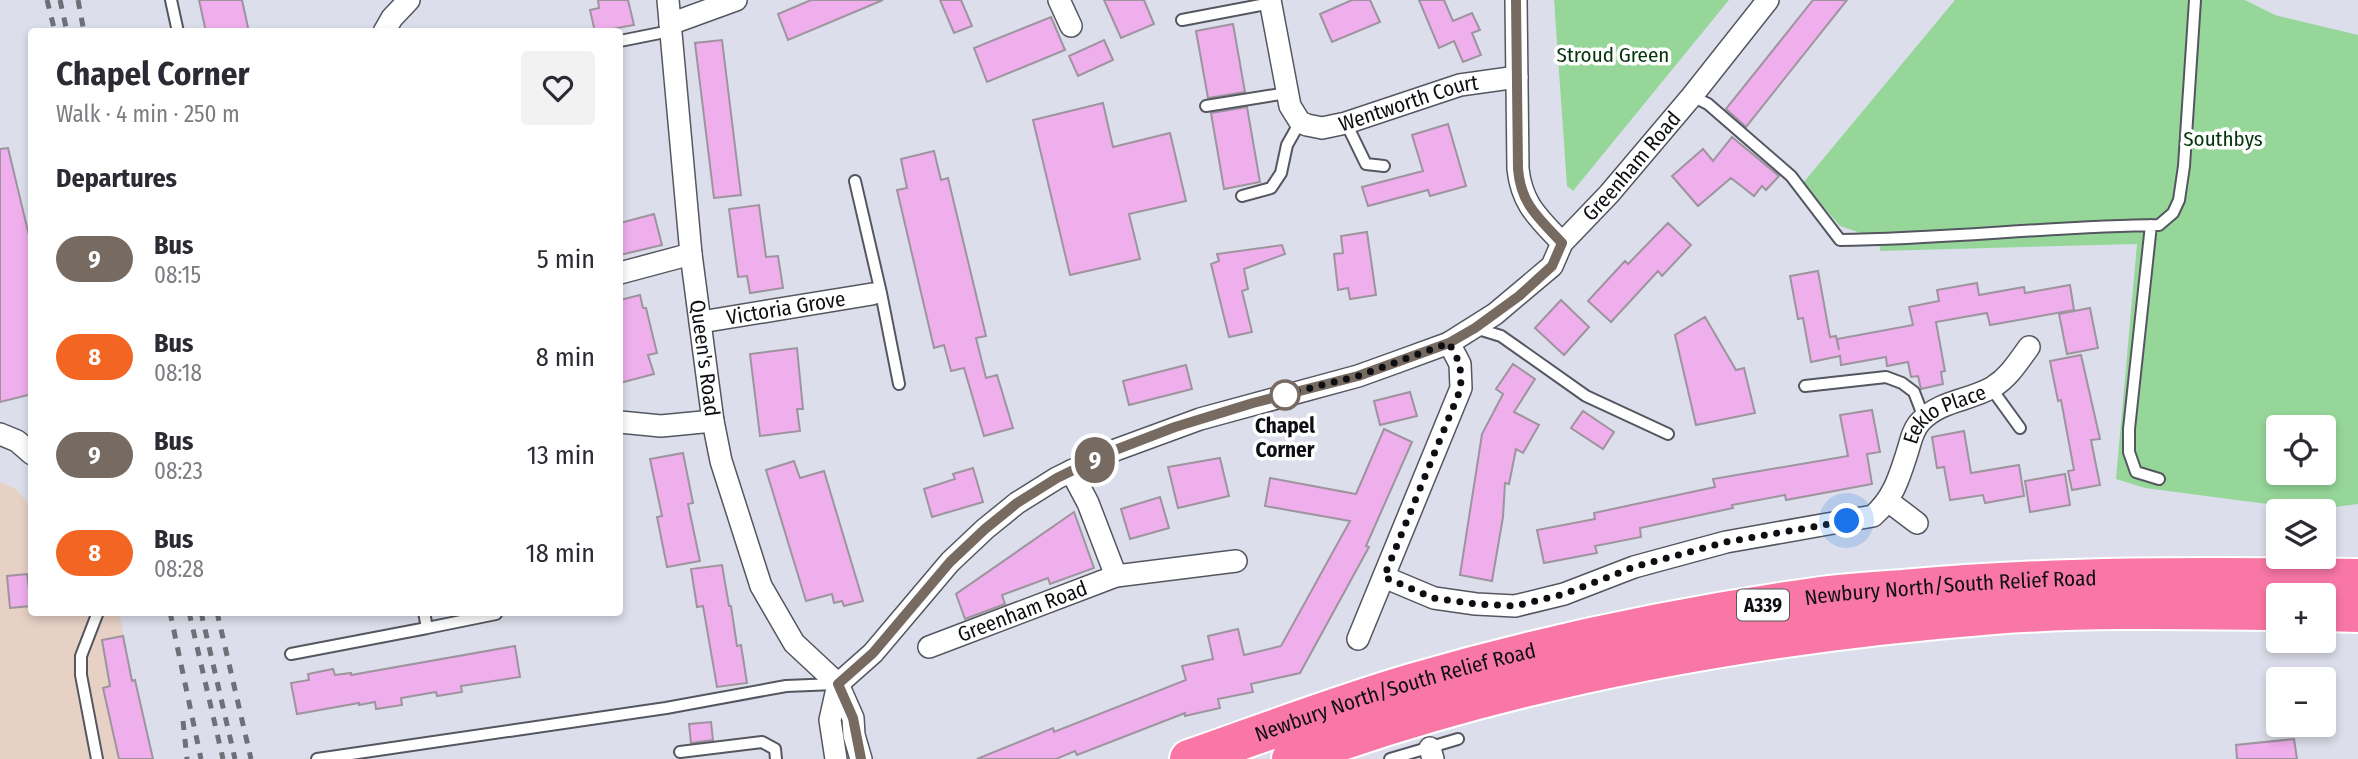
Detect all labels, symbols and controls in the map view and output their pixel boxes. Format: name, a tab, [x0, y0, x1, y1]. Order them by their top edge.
park label: Stroud Green	[1557, 42, 1669, 68]
button: heart	[521, 51, 595, 125]
text: Chapel Corner	[56, 54, 250, 94]
street label: Wentworth Court	[1335, 70, 1480, 138]
text: Walk · 4 min · 250 m	[56, 100, 240, 128]
street label: Greenham Road	[1577, 106, 1686, 226]
park label: Southbys	[2183, 126, 2263, 152]
text: Departures	[56, 163, 177, 194]
text: Bus	[154, 230, 193, 261]
text: 5 min	[537, 244, 595, 275]
text: 9	[88, 245, 101, 273]
text: 08:15	[154, 261, 201, 289]
street label: Victoria Grove	[725, 286, 847, 331]
street label: Queen's Road	[684, 298, 725, 418]
text: Bus	[154, 328, 193, 359]
text: 8 min	[536, 342, 595, 373]
text: 8	[88, 343, 101, 371]
text: 08:18	[154, 359, 202, 387]
street label: Eeklo Place	[1897, 379, 1990, 447]
marker: Chapel Corner	[1270, 380, 1300, 410]
place label: Chapel Corner	[1255, 413, 1315, 463]
map controls	[2266, 415, 2336, 737]
button: locate	[2266, 415, 2336, 485]
text: Bus	[154, 426, 193, 457]
line badge: 9	[1072, 437, 1118, 483]
text: 13 min	[527, 440, 595, 471]
text: 9	[88, 441, 101, 469]
text: 9	[1089, 446, 1101, 474]
text: 08:23	[154, 457, 203, 485]
button: layers	[2266, 499, 2336, 569]
your location	[1829, 503, 1864, 538]
text: Bus	[154, 524, 193, 555]
text: 18 min	[526, 538, 595, 569]
text: 8	[88, 539, 101, 567]
text: 08:28	[154, 555, 204, 583]
street label: Newbury North/South Relief Road	[1803, 565, 2097, 611]
street label: Greenham Road	[954, 575, 1091, 648]
button: +	[2266, 583, 2336, 653]
road number: A339	[1737, 590, 1789, 620]
street label: Newbury North/South Relief Road	[1251, 637, 1538, 748]
button: −	[2266, 667, 2336, 737]

